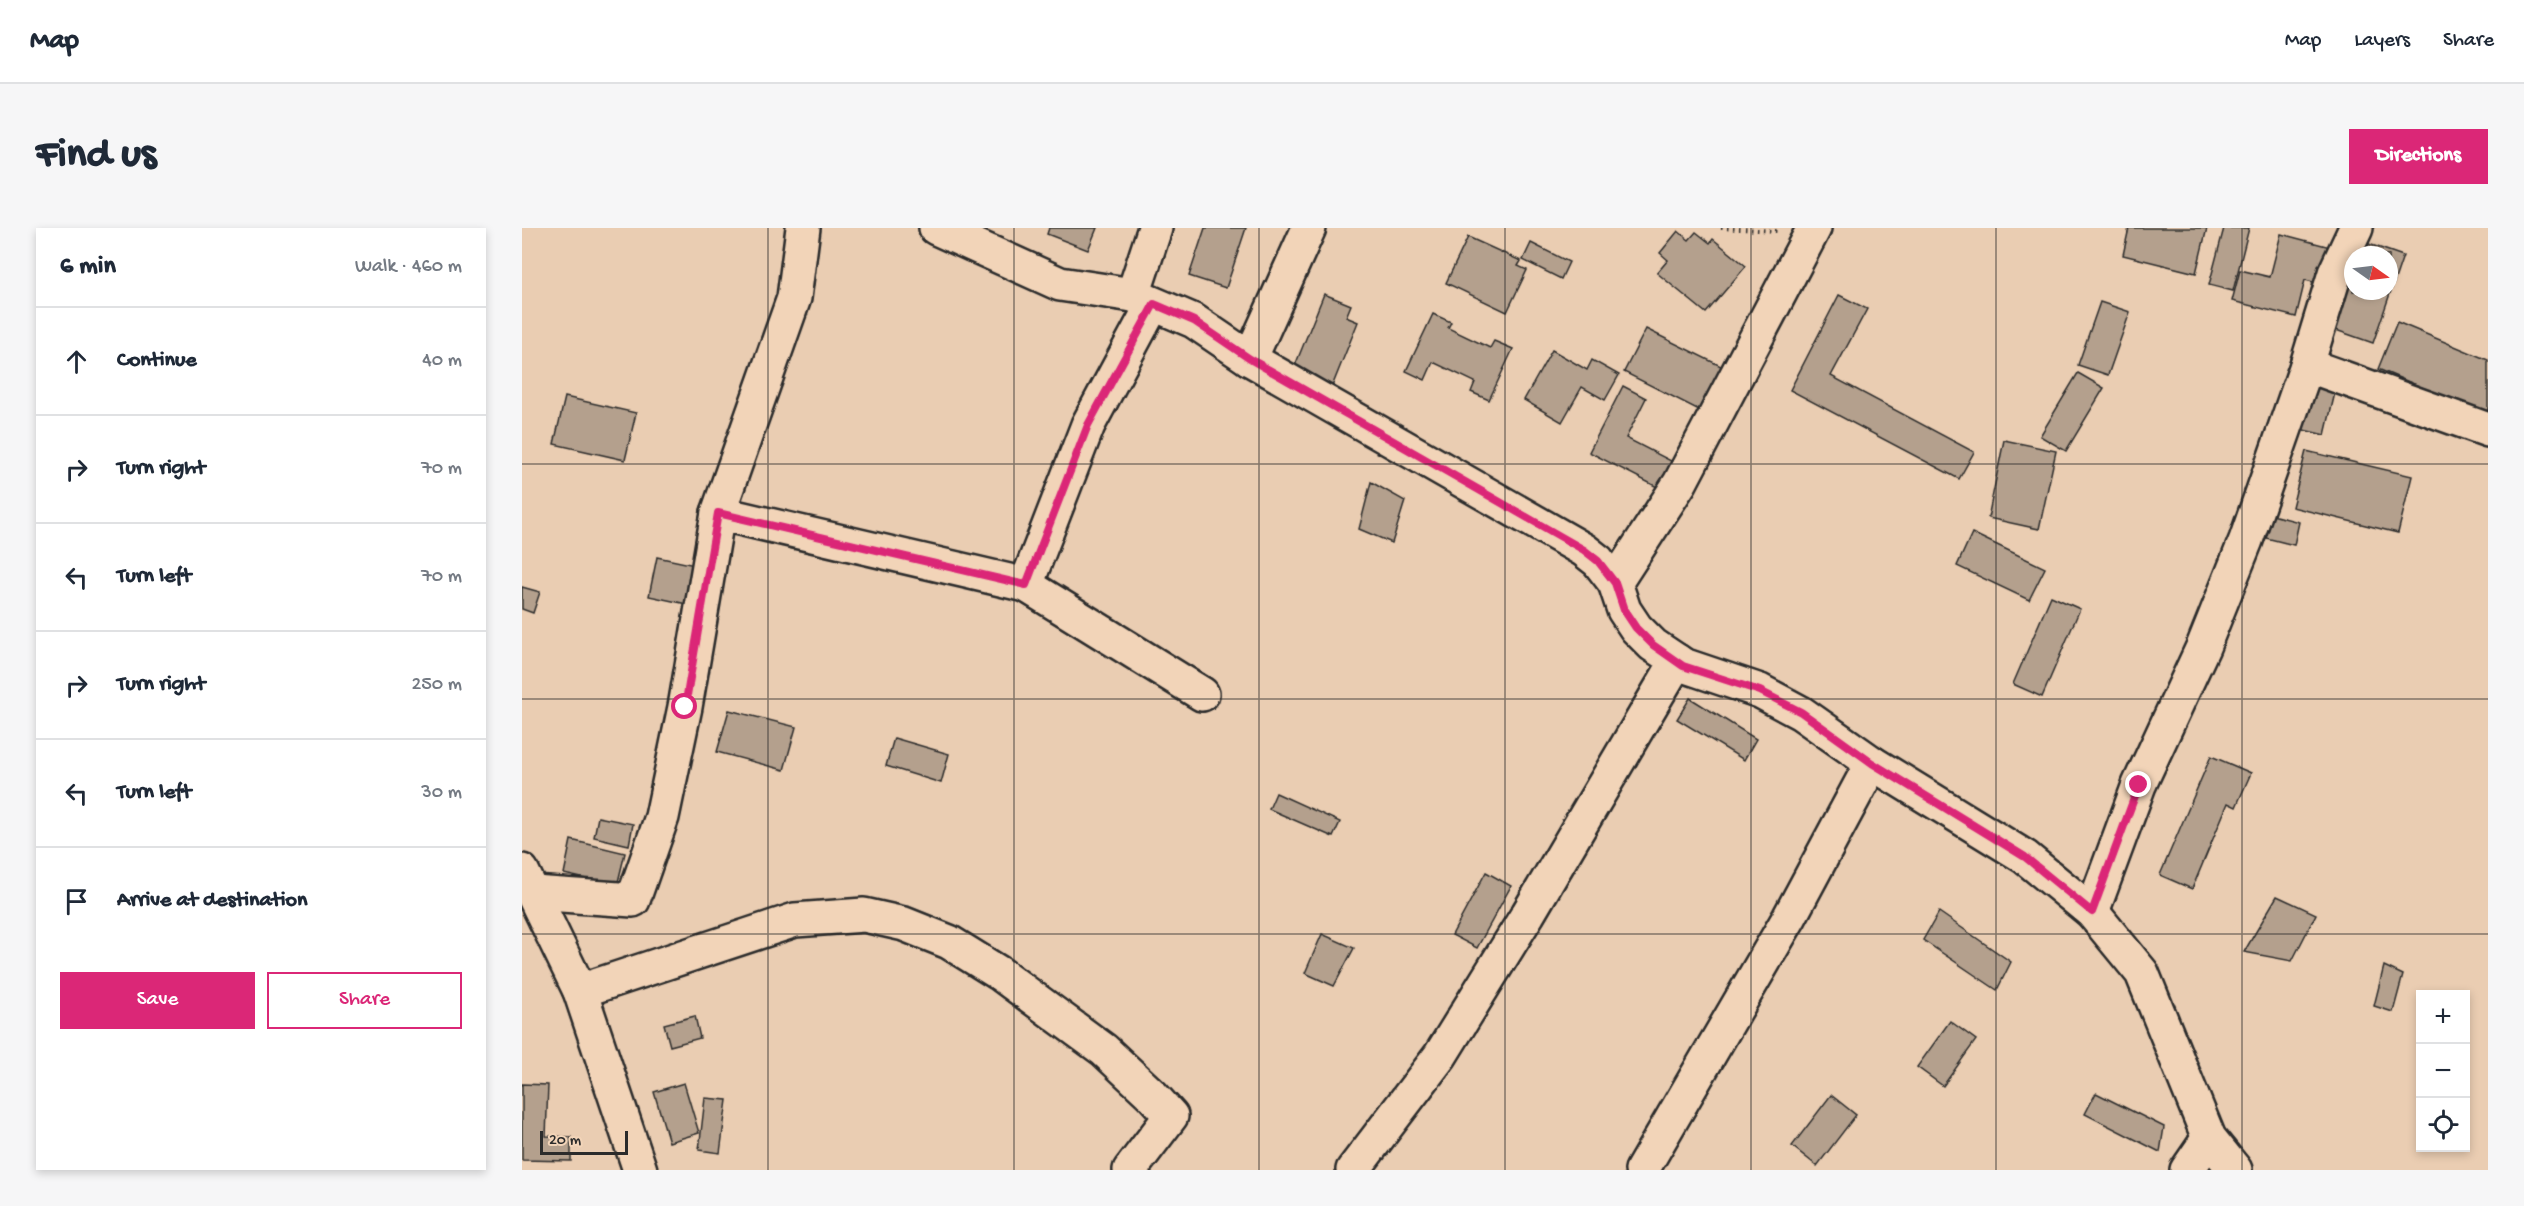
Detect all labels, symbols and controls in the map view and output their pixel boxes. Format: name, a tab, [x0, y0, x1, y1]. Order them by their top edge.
text: Map	[30, 25, 79, 58]
text: Map	[2285, 29, 2321, 54]
text: Layers	[2354, 29, 2410, 54]
text: Share	[2443, 29, 2494, 54]
button: Directions	[2349, 129, 2488, 184]
text: Find us	[36, 132, 156, 181]
north arrow	[2344, 246, 2398, 300]
text: 6 min	[60, 252, 116, 283]
text: Walk · 460 m	[355, 256, 462, 279]
icon: ahead	[60, 345, 93, 378]
text: Continue	[117, 348, 197, 374]
text: 40 m	[422, 350, 462, 373]
icon: right	[60, 453, 93, 486]
text: Turn right	[117, 456, 205, 482]
text: 70 m	[421, 458, 462, 481]
icon: left	[60, 561, 93, 594]
text: Turn left	[117, 564, 191, 590]
text: 70 m	[421, 566, 462, 589]
icon: right	[60, 669, 93, 702]
text: Turn right	[117, 672, 205, 698]
text: 250 m	[411, 674, 462, 697]
route start	[671, 693, 697, 719]
route end	[2125, 771, 2151, 797]
icon: left	[60, 777, 93, 810]
text: Turn left	[117, 780, 191, 806]
text: 30 m	[421, 782, 462, 805]
icon: arrive	[60, 885, 93, 918]
text: Arrive at destination	[117, 888, 307, 914]
button: Save	[60, 972, 255, 1029]
button: Share	[267, 972, 462, 1029]
map controls	[2416, 990, 2470, 1152]
button: +	[2416, 990, 2470, 1044]
button: −	[2416, 1044, 2470, 1098]
button: locate	[2416, 1098, 2470, 1152]
scale bar	[540, 1128, 628, 1156]
text: 20 m	[549, 1132, 581, 1151]

